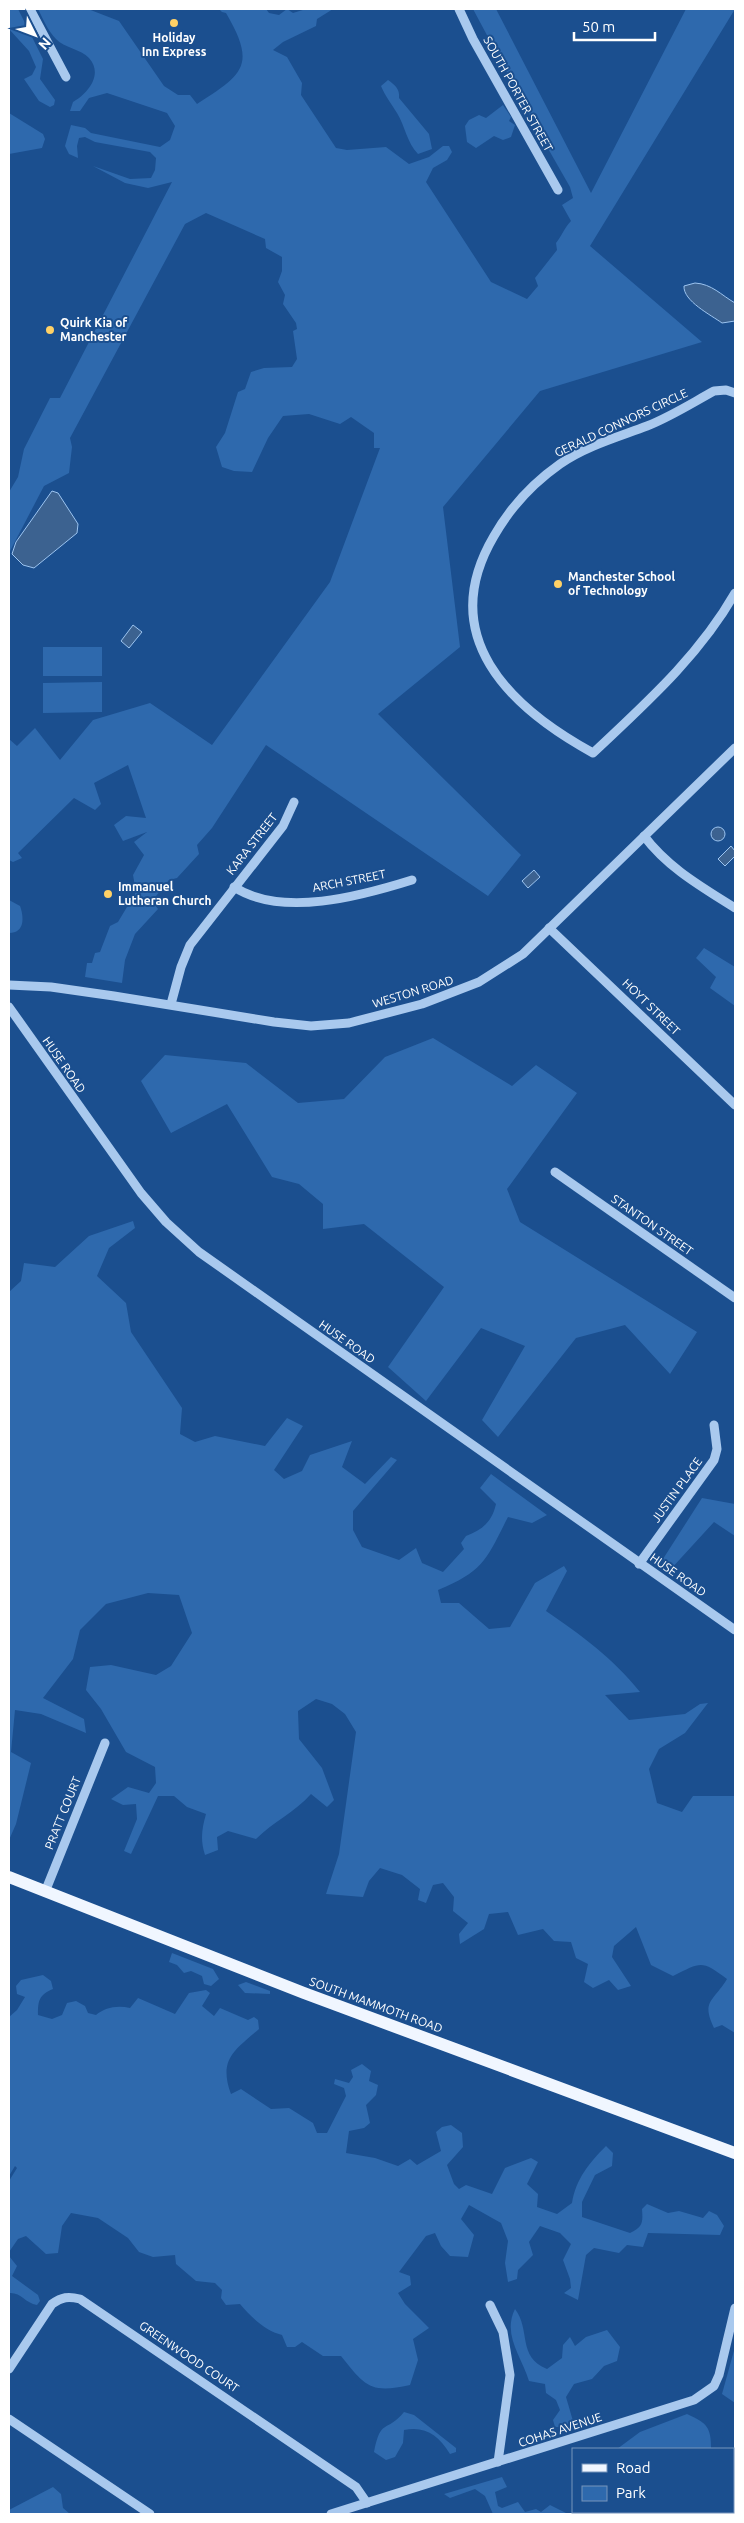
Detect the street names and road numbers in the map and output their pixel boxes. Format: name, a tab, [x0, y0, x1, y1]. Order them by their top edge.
street label: SOUTH PORTER STREET	[481, 34, 556, 154]
street label: GERALD CONNORS CIRCLE	[552, 386, 690, 459]
street label: KARA STREET	[224, 810, 280, 877]
street label: ARCH STREET	[311, 867, 387, 894]
street label: WESTON ROAD	[371, 973, 455, 1010]
street label: HOYT STREET	[620, 976, 683, 1037]
street label: HUSE ROAD	[40, 1034, 88, 1095]
street label: STANTON STREET	[609, 1192, 696, 1258]
street label: HUSE ROAD	[317, 1318, 378, 1366]
street label: JUSTIN PLACE	[649, 1455, 705, 1525]
street label: HUSE ROAD	[648, 1551, 709, 1599]
street label: PRATT COURT	[42, 1774, 83, 1851]
street label: SOUTH MAMMOTH ROAD	[308, 1974, 444, 2035]
street label: GREENWOOD COURT	[137, 2318, 242, 2395]
street label: COHAS AVENUE	[516, 2410, 603, 2449]

